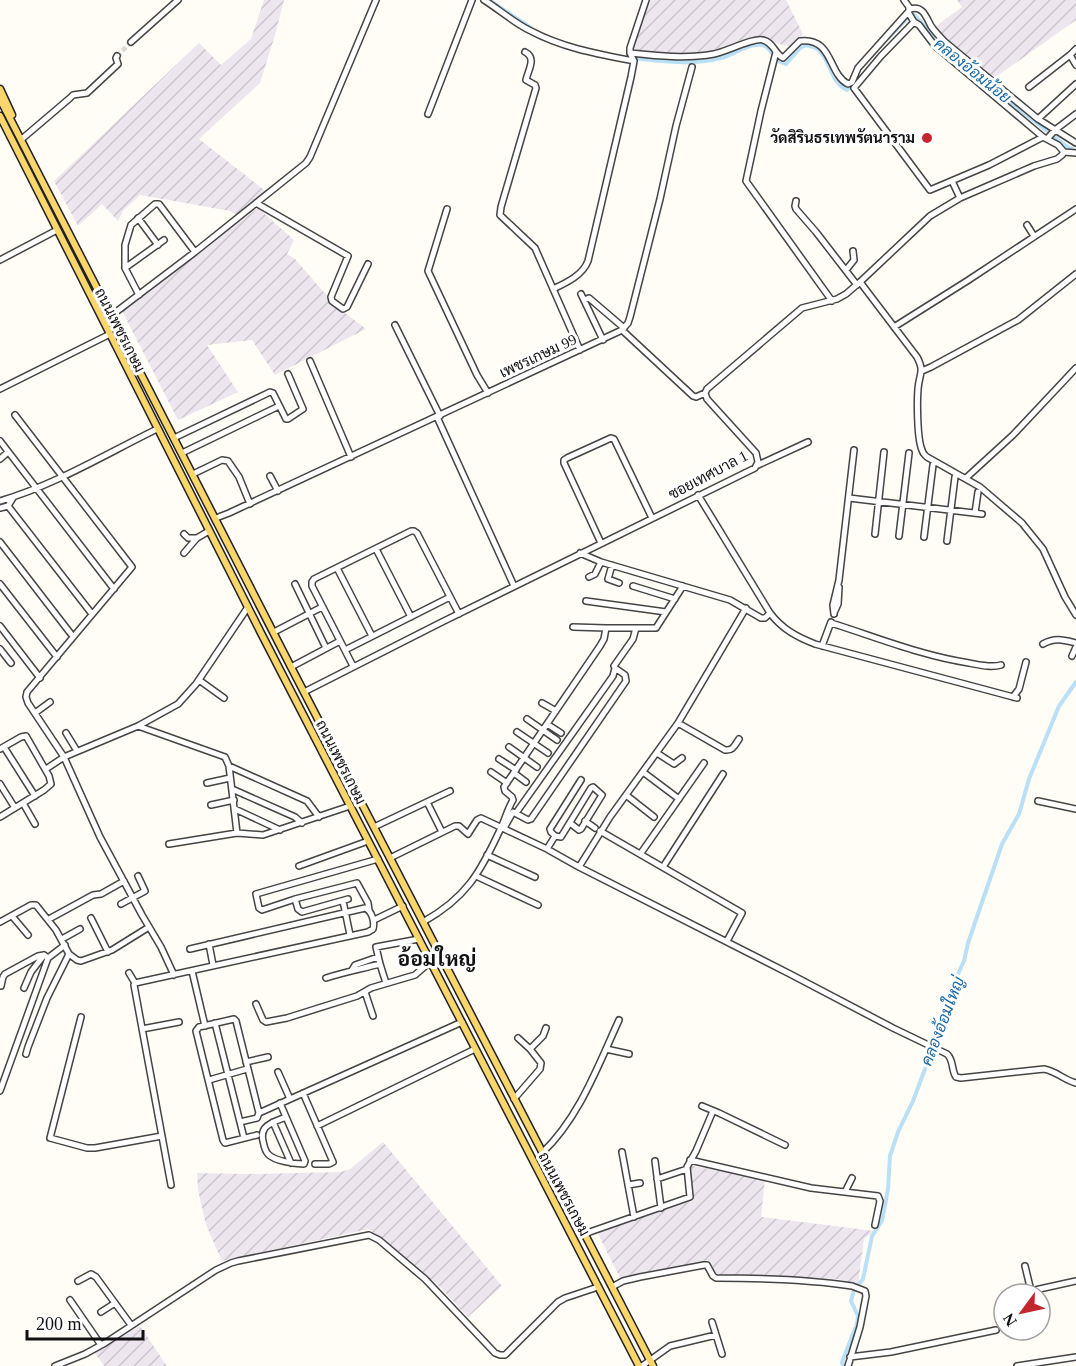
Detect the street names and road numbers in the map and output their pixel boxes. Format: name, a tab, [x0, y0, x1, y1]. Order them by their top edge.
street label: ถนนเพชรเกษม	[92, 285, 148, 375]
street label: เพชรเกษม 99	[497, 331, 579, 381]
street label: ซอยเทศบาล 1	[666, 447, 750, 503]
street label: ถนนเพชรเกษม	[313, 717, 369, 807]
street label: ถนนเพชรเกษม	[535, 1150, 593, 1238]

